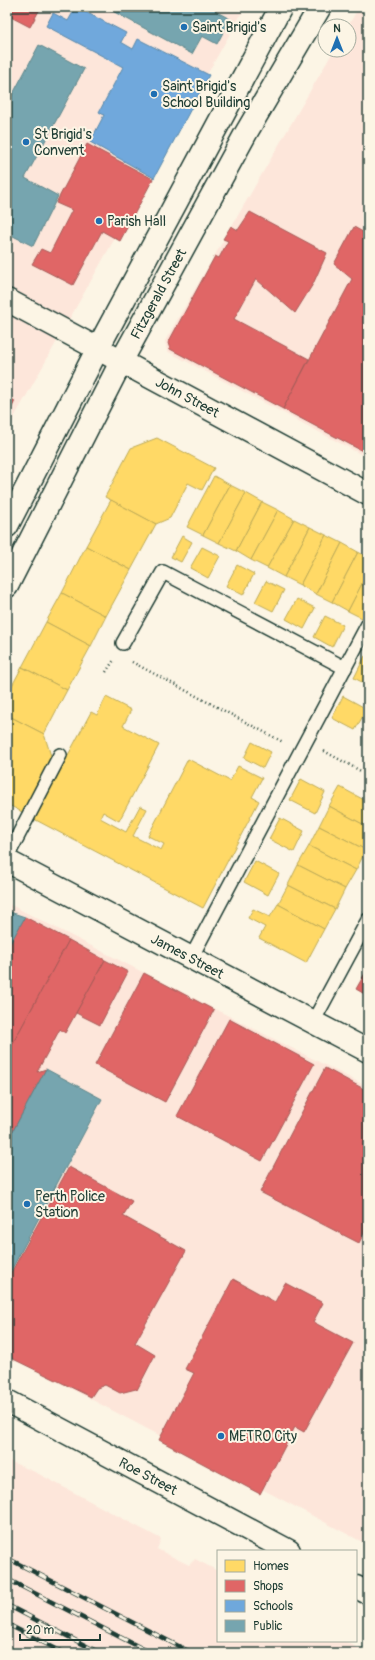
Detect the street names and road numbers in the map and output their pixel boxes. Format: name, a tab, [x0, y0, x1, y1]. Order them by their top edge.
street label: Fitzgerald Street	[127, 246, 190, 342]
street label: John Street	[153, 373, 222, 422]
street label: James Street	[148, 930, 227, 983]
street label: Roe Street	[116, 1454, 180, 1499]

